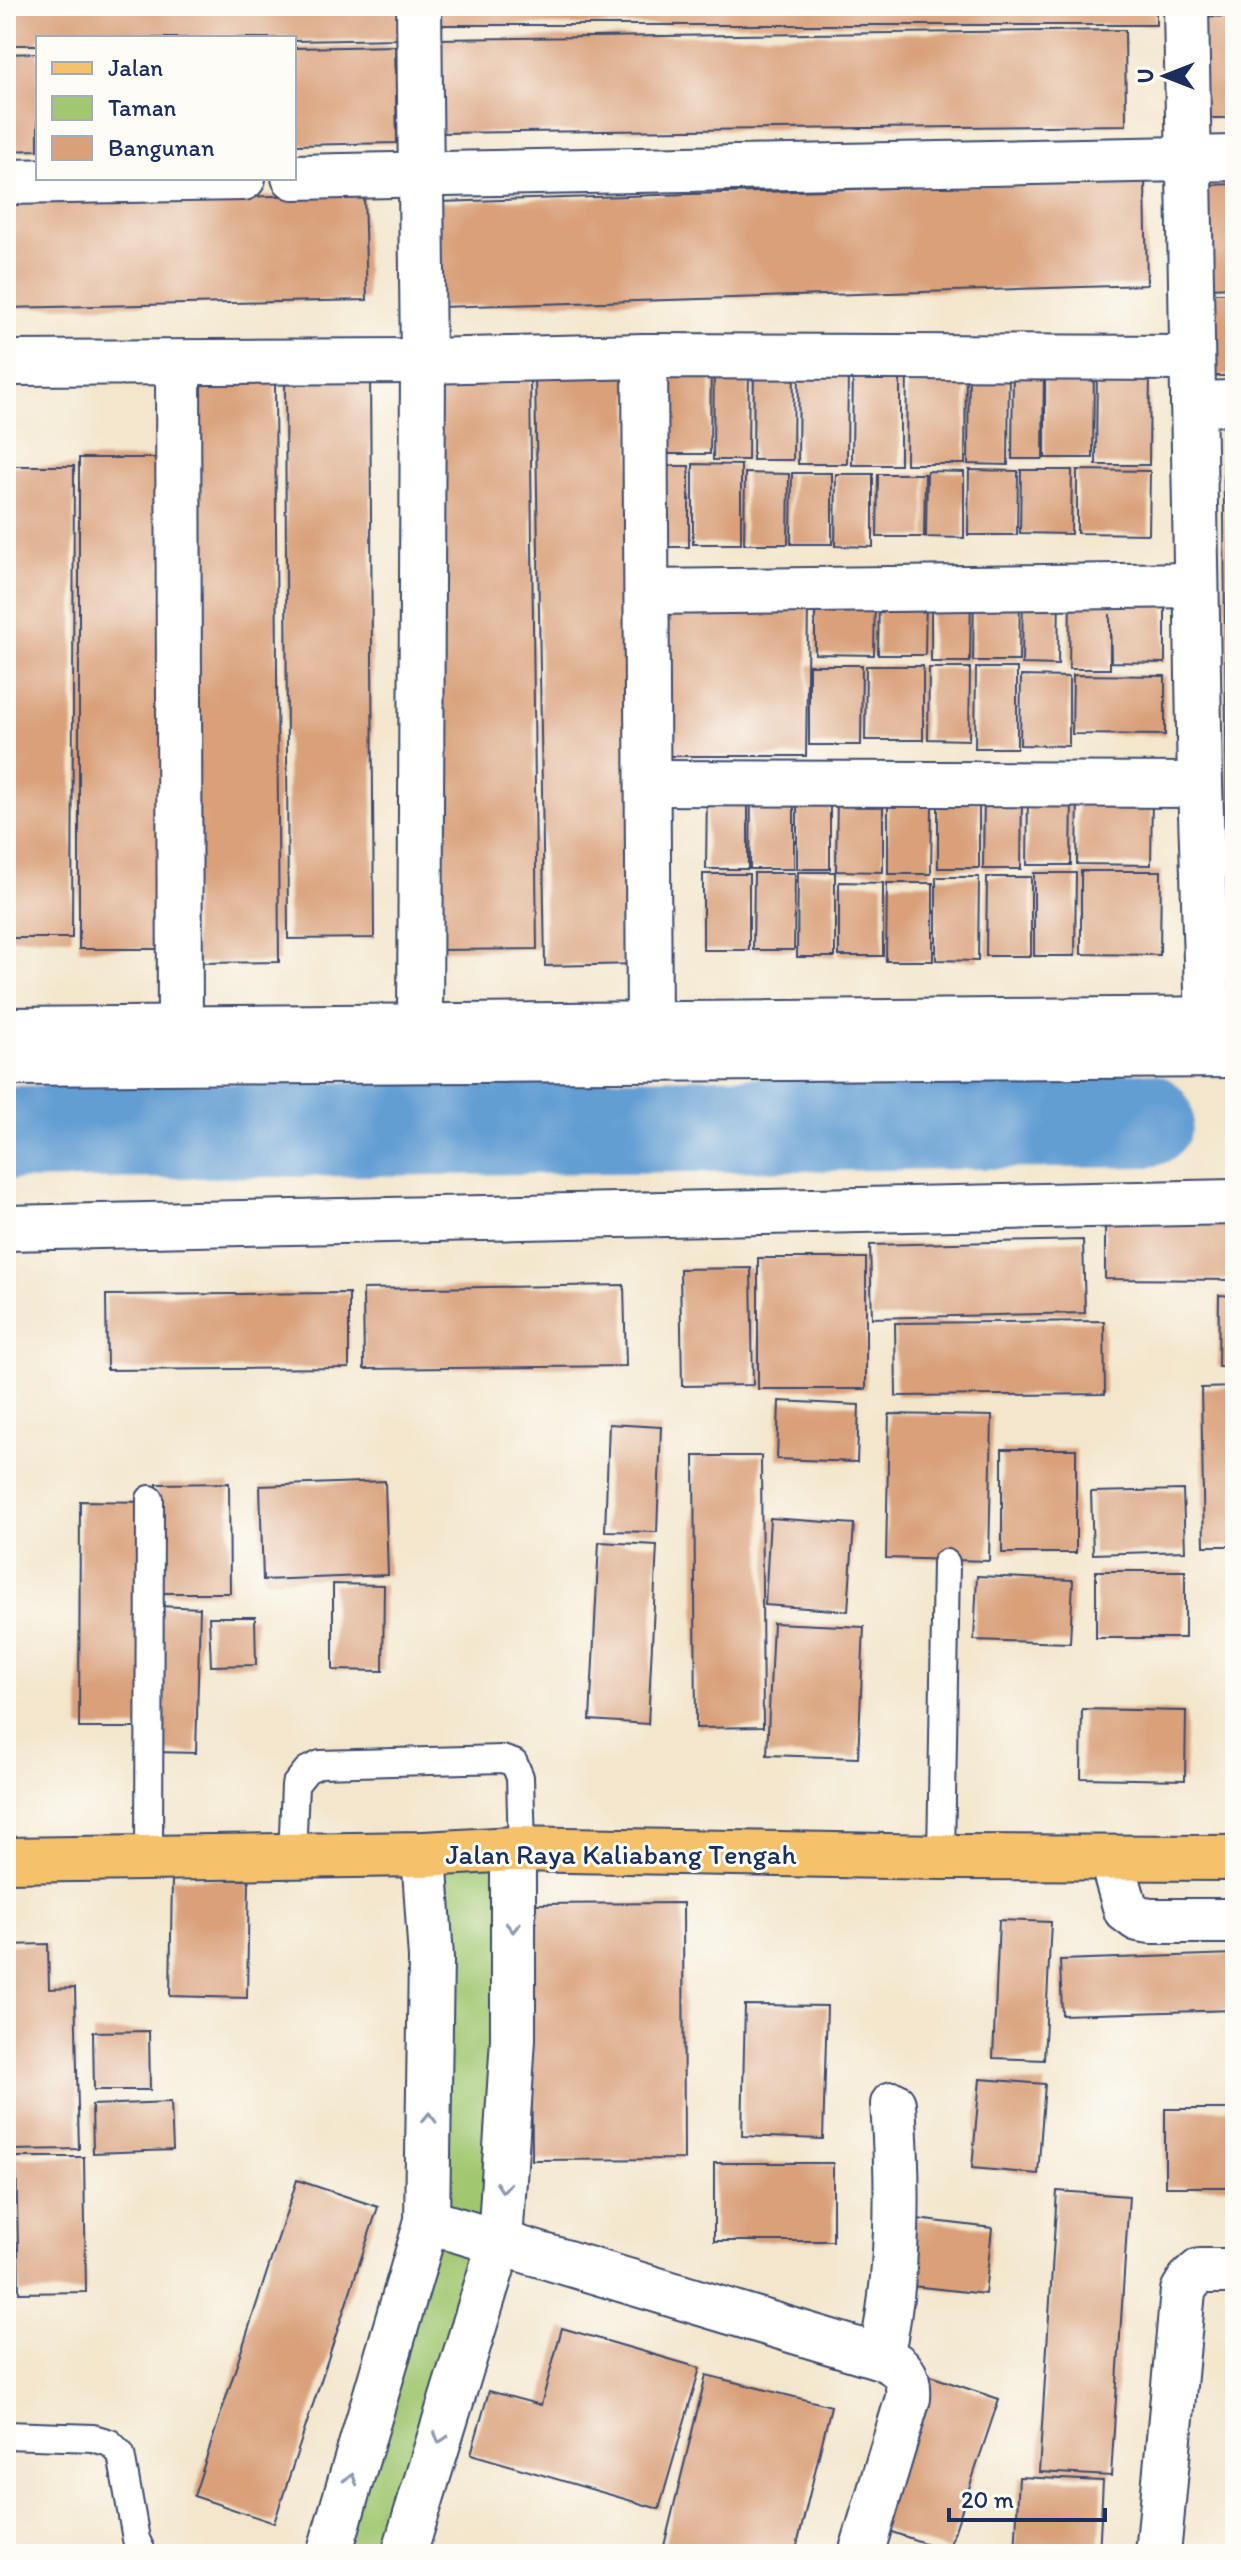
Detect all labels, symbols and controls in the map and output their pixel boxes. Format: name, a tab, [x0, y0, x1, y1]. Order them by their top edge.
legend	[36, 36, 296, 180]
north arrow	[1125, 36, 1205, 116]
text: Jalan	[108, 53, 163, 82]
text: U	[1132, 69, 1159, 83]
text: Taman	[108, 93, 177, 122]
text: Bangunan	[108, 133, 215, 162]
street label: Jalan Raya Kaliabang Tengah	[446, 1837, 796, 1871]
one-way arrow	[504, 1921, 522, 1934]
one-way arrow	[421, 2111, 438, 2124]
one-way arrow	[495, 2181, 512, 2194]
one-way arrow	[433, 2430, 449, 2444]
scale bar	[949, 2472, 1105, 2522]
one-way arrow	[342, 2473, 358, 2487]
text: 20 m	[961, 2485, 1014, 2514]

